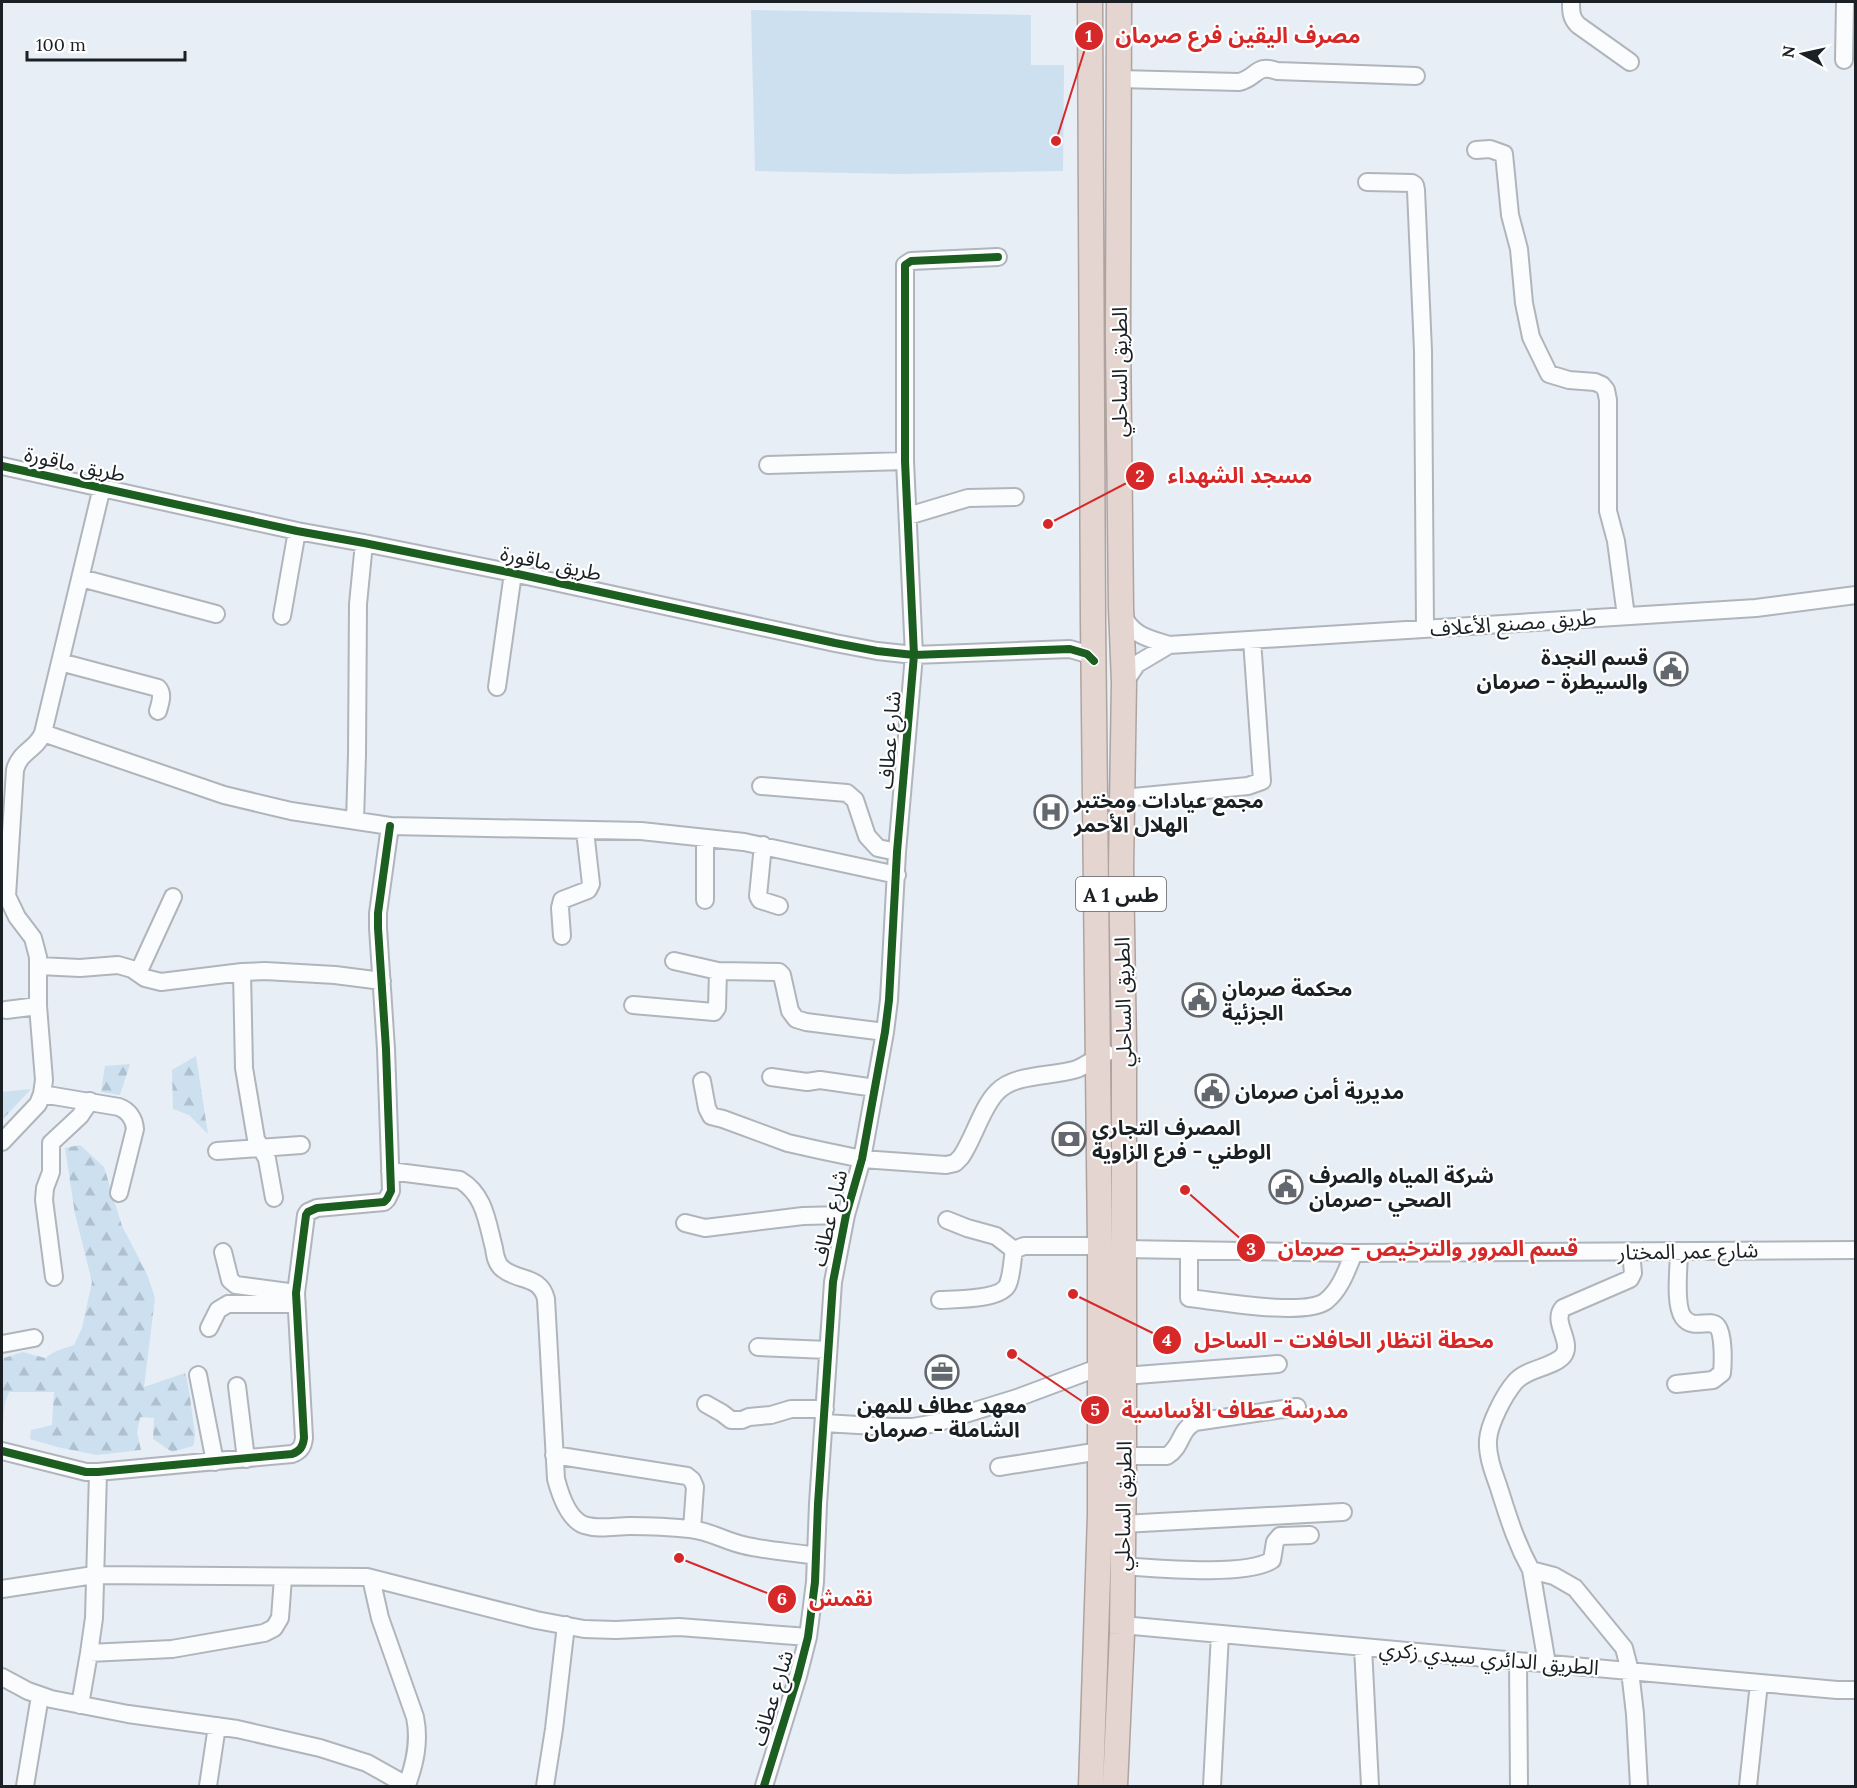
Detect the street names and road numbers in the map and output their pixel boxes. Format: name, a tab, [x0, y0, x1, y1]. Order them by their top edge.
street label: الطريق الساحلي	[1106, 307, 1135, 437]
street label: طريق ماقورة	[22, 440, 128, 488]
street label: طريق ماقورة	[498, 539, 604, 587]
street label: طريق مصنع الأعلاف	[1429, 604, 1597, 644]
street label: شارع عطاف	[871, 690, 909, 791]
road number: A 1 طس	[1076, 877, 1166, 911]
street label: الطريق الساحلي	[1108, 937, 1141, 1067]
street label: شارع عطاف	[805, 1167, 855, 1270]
street label: شارع عمر المختار	[1616, 1236, 1759, 1268]
street label: الطريق الساحلي	[1108, 1441, 1141, 1571]
street label: الطريق الدائري سيدي زكري	[1378, 1635, 1600, 1684]
street label: شارع عطاف	[745, 1647, 801, 1750]

